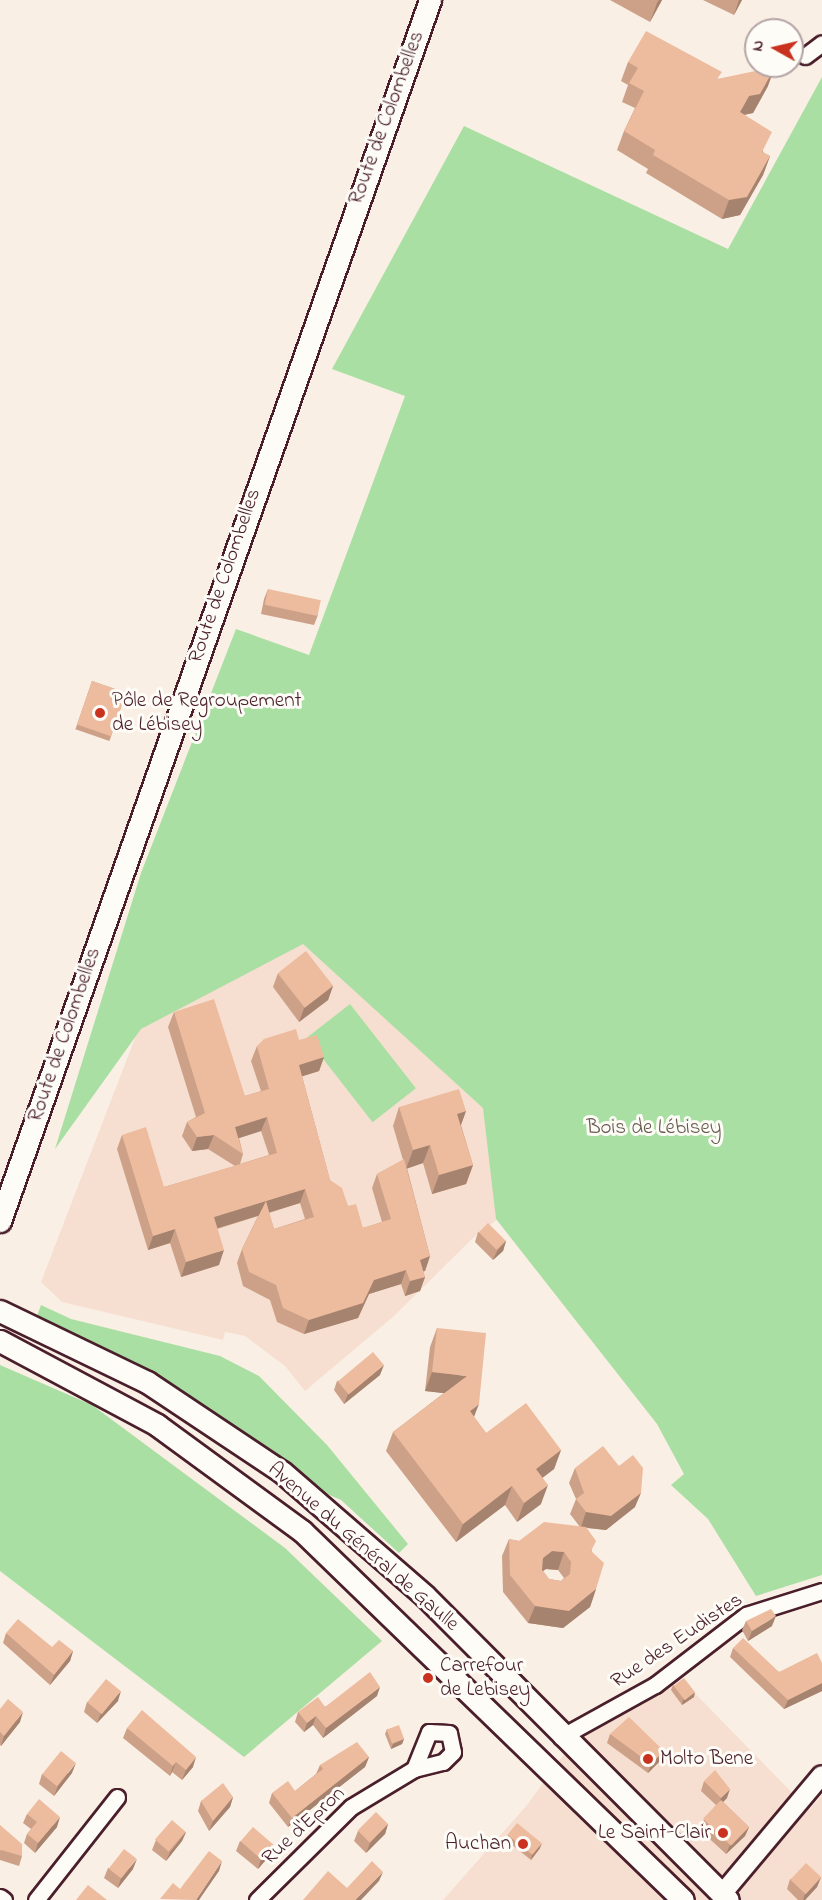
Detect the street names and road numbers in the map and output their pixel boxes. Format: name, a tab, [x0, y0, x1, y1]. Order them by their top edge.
street label: Route de Colombelles	[344, 28, 430, 208]
street label: Route de Colombelles	[183, 485, 267, 667]
street label: Route de Colombelles	[23, 944, 107, 1126]
street label: Avenue du Général de Gaulle	[262, 1457, 464, 1637]
street label: Rue des Eudistes	[606, 1588, 748, 1694]
street label: Rue d'Epron	[257, 1781, 351, 1871]

